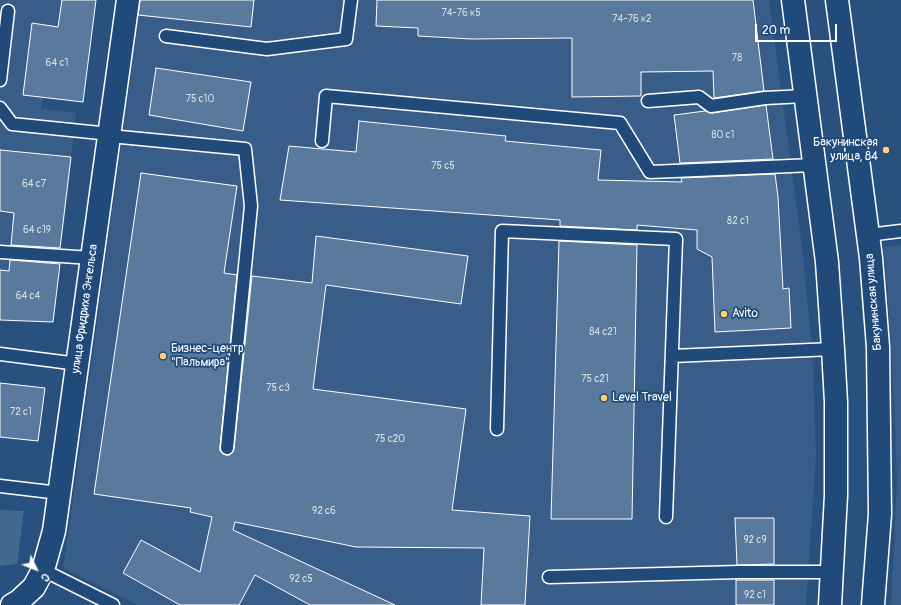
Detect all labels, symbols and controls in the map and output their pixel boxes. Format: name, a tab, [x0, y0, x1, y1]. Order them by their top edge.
house number: 74-76 к5	[441, 7, 481, 19]
house number: 74-76 к2	[612, 13, 652, 25]
scale bar	[757, 16, 839, 42]
text: 20 m	[762, 23, 790, 38]
house number: 78	[732, 52, 742, 64]
house number: 64 с1	[46, 57, 68, 69]
house number: 75 с10	[186, 93, 214, 105]
house number: 80 с1	[711, 129, 735, 141]
place label: Бакунинская улица, 84	[813, 136, 878, 164]
marker: Бакунинская улица, 84	[881, 145, 891, 155]
house number: 75 с5	[431, 160, 455, 172]
house number: 64 с7	[22, 178, 46, 190]
house number: 82 с1	[727, 215, 749, 227]
house number: 64 с19	[23, 224, 51, 236]
street label: улица Фридриха Энгельса	[69, 243, 101, 375]
street label: Бакунинская улица	[863, 253, 885, 351]
house number: 64 с4	[16, 290, 40, 302]
place label: Avito	[732, 307, 758, 321]
marker: Avito	[719, 309, 729, 319]
house number: 84 с21	[589, 326, 617, 338]
place label: Бизнес-центр "Пальмира"	[171, 342, 244, 370]
marker: Бизнес-центр "Пальмира"	[158, 351, 168, 361]
house number: 75 с21	[581, 373, 609, 385]
house number: 75 c3	[266, 382, 290, 394]
place label: Level Travel	[612, 391, 672, 405]
marker: Level Travel	[599, 393, 609, 403]
house number: 72 с1	[10, 406, 32, 418]
house number: 75 с20	[375, 433, 405, 445]
house number: 92 c6	[312, 505, 336, 517]
house number: 92 с9	[743, 534, 767, 546]
north arrow	[16, 549, 56, 589]
text: С	[38, 571, 52, 584]
house number: 92 c5	[289, 573, 313, 585]
house number: 92 с1	[744, 589, 766, 601]

